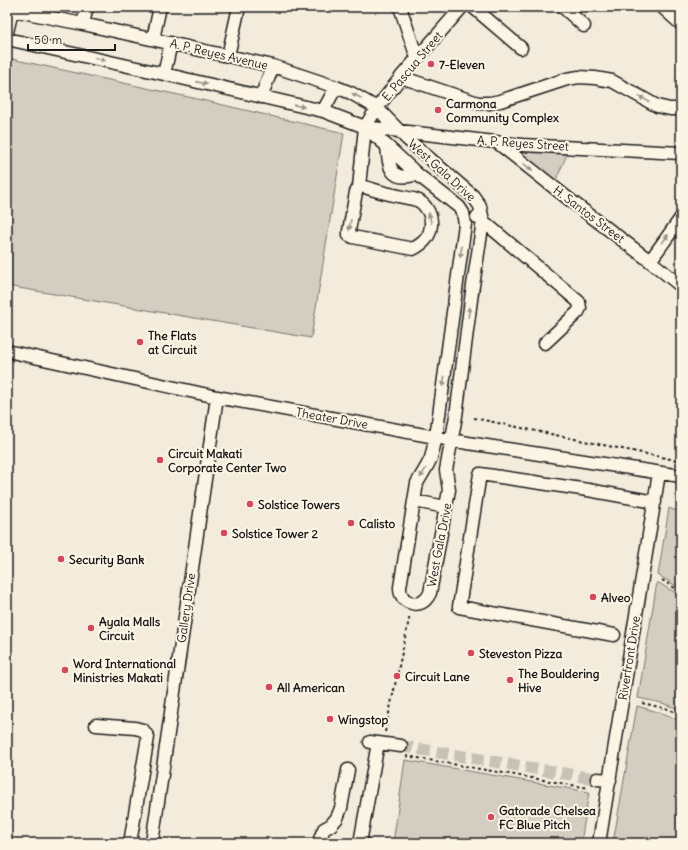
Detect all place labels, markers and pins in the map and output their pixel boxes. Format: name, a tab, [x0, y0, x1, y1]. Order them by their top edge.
place label: 7-Eleven	[439, 57, 485, 72]
marker: 7-Eleven	[426, 59, 436, 69]
place label: Carmona Community Complex	[446, 96, 559, 126]
marker: Carmona Community Complex	[433, 105, 443, 115]
place label: The Flats at Circuit	[148, 328, 198, 357]
marker: The Flats at Circuit	[135, 337, 145, 347]
place label: Circuit Makati Corporate Center Two	[168, 446, 287, 476]
marker: Circuit Makati Corporate Center Two	[155, 455, 165, 465]
place label: Solstice Towers	[258, 497, 341, 512]
marker: Solstice Towers	[245, 499, 255, 509]
place label: Calisto	[359, 516, 396, 531]
marker: Calisto	[346, 518, 356, 528]
place label: Solstice Tower 2	[232, 526, 318, 541]
marker: Solstice Tower 2	[219, 528, 229, 538]
place label: Security Bank	[69, 552, 144, 568]
marker: Security Bank	[56, 554, 66, 564]
place label: Alveo	[601, 590, 631, 605]
marker: Alveo	[588, 592, 598, 602]
place label: Ayala Malls Circuit	[99, 614, 161, 643]
marker: Ayala Malls Circuit	[86, 623, 96, 633]
place label: Steveston Pizza	[479, 646, 562, 661]
marker: Steveston Pizza	[466, 648, 476, 658]
place label: Word International Ministries Makati	[73, 656, 176, 685]
marker: Word International Ministries Makati	[60, 665, 70, 675]
place label: The Bouldering Hive	[518, 666, 600, 695]
place label: Circuit Lane	[405, 669, 470, 684]
marker: Circuit Lane	[392, 671, 402, 681]
marker: The Bouldering Hive	[505, 675, 515, 685]
place label: All American	[277, 680, 345, 695]
marker: All American	[264, 682, 274, 692]
place label: Wingstop	[338, 712, 388, 728]
marker: Wingstop	[325, 714, 335, 724]
place label: Gatorade Chelsea FC Blue Pitch	[499, 803, 596, 832]
marker: Gatorade Chelsea FC Blue Pitch	[486, 812, 496, 822]

